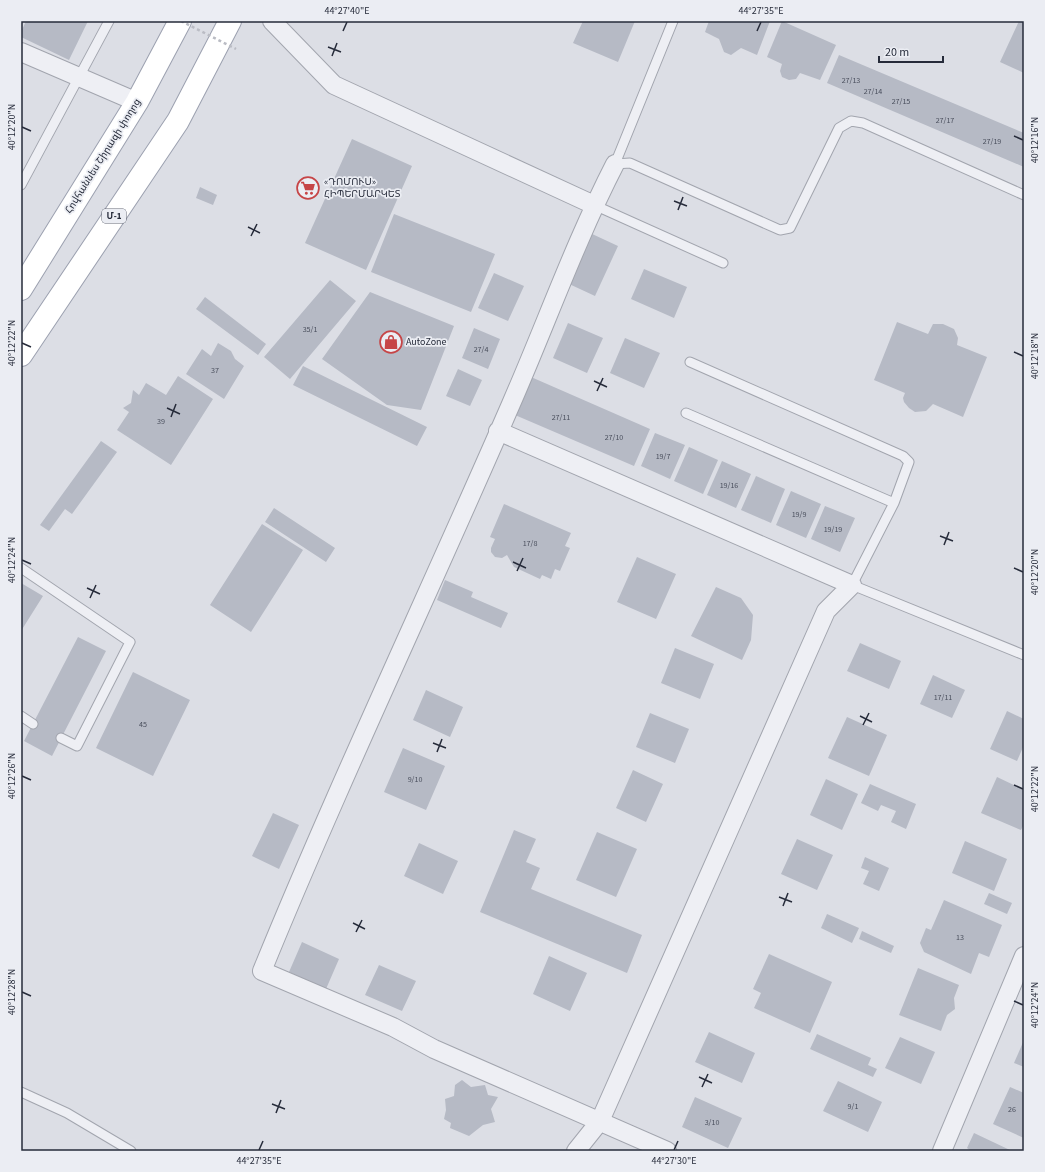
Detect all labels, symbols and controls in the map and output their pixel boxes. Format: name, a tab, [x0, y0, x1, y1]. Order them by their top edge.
text: 44°27'40"E	[324, 4, 370, 18]
text: 44°27'35"E	[738, 4, 784, 18]
scale bar	[879, 38, 943, 64]
text: 20 m	[885, 44, 909, 61]
house number: 27/13	[842, 75, 860, 86]
house number: 27/14	[864, 86, 882, 97]
street label: Հովհաննես Շիրազի փողոց	[62, 96, 144, 216]
house number: 27/15	[892, 96, 910, 107]
text: 40°12'20"N	[5, 104, 19, 150]
house number: 27/17	[936, 115, 954, 126]
text: 40°12'16"N	[1028, 117, 1042, 163]
house number: 27/19	[983, 136, 1001, 147]
supermarket icon: «ԴՈՄՈՒՍ» ՀԻՊԵՐՄԱՐԿԵՏ	[295, 175, 321, 201]
place label: «ԴՈՄՈՒՍ» ՀԻՊԵՐՄԱՐԿԵՏ	[324, 175, 401, 201]
road number: Մ-1	[102, 209, 126, 223]
text: 40°12'22"N	[5, 320, 19, 366]
house number: 35/1	[303, 324, 317, 335]
shop icon: AutoZone	[378, 329, 404, 355]
text: 40°12'18"N	[1028, 333, 1042, 379]
place label: AutoZone	[406, 335, 447, 349]
house number: 27/4	[474, 344, 488, 355]
house number: 37	[211, 365, 219, 376]
house number: 27/11	[552, 412, 570, 423]
house number: 39	[157, 416, 165, 427]
house number: 27/10	[605, 432, 623, 443]
house number: 19/7	[656, 451, 670, 462]
house number: 19/16	[720, 480, 738, 491]
house number: 19/9	[792, 509, 806, 520]
house number: 19/19	[824, 524, 842, 535]
text: 40°12'24"N	[5, 537, 19, 583]
house number: 17/8	[523, 538, 537, 549]
text: 40°12'20"N	[1028, 549, 1042, 595]
house number: 17/11	[934, 692, 952, 703]
house number: 45	[139, 719, 147, 730]
text: 40°12'26"N	[5, 753, 19, 799]
text: 40°12'22"N	[1028, 766, 1042, 812]
house number: 9/10	[408, 774, 422, 785]
house number: 13	[956, 932, 964, 943]
text: 40°12'28"N	[5, 969, 19, 1015]
text: 40°12'24"N	[1028, 982, 1042, 1028]
house number: 9/1	[848, 1101, 858, 1112]
house number: 26	[1008, 1104, 1016, 1115]
house number: 3/10	[705, 1117, 719, 1128]
text: 44°27'35"E	[236, 1154, 282, 1168]
text: 44°27'30"E	[651, 1154, 697, 1168]

